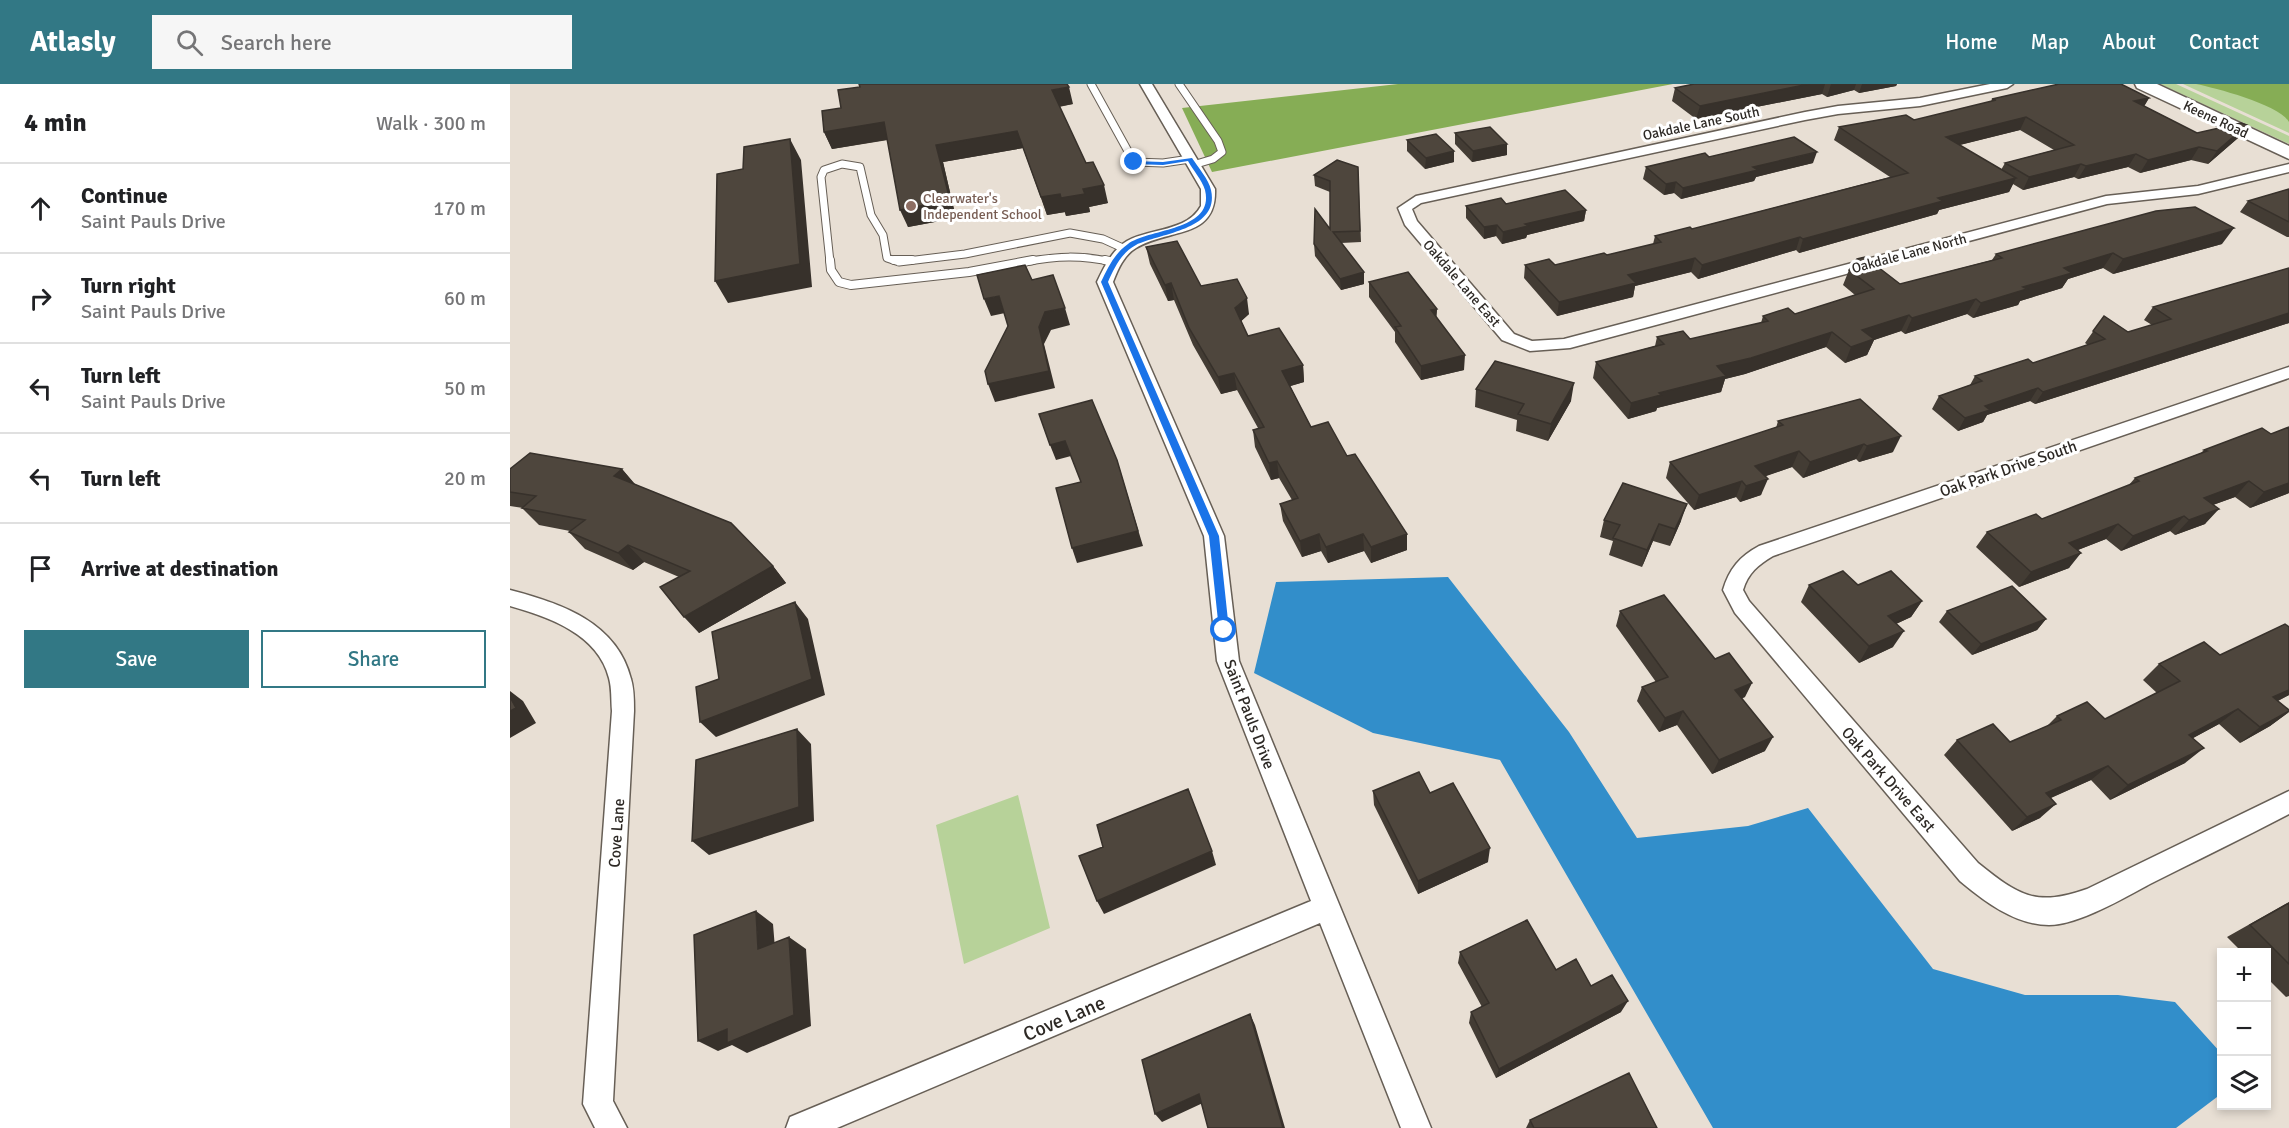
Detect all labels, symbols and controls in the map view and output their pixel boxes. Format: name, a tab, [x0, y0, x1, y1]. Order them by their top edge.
search box	[152, 15, 572, 69]
text: Atlasly	[30, 25, 116, 59]
icon: search	[173, 26, 206, 59]
text: Search here	[221, 29, 332, 56]
text: Home	[1945, 29, 1998, 55]
text: Map	[2031, 29, 2069, 55]
text: About	[2102, 29, 2156, 55]
text: Contact	[2189, 29, 2259, 55]
street label: Keene Road	[2181, 97, 2251, 142]
street label: Oakdale Lane South	[1641, 103, 1761, 144]
text: 4 min	[24, 107, 87, 139]
text: Walk · 300 m	[376, 111, 486, 136]
route end	[1120, 148, 1146, 174]
text: Continue	[81, 182, 168, 209]
place label: Clearwater's Independent School	[923, 190, 1042, 223]
icon: ahead	[24, 192, 57, 225]
text: 170 m	[433, 196, 486, 221]
marker: Clearwater's Independent School	[904, 199, 918, 213]
text: Saint Pauls Drive	[81, 209, 226, 234]
street label: Oakdale Lane North	[1850, 230, 1968, 277]
street label: Oakdale Lane East	[1419, 236, 1504, 330]
text: Turn right	[81, 272, 176, 299]
icon: right	[24, 282, 57, 315]
text: 60 m	[444, 286, 486, 311]
text: Saint Pauls Drive	[81, 299, 226, 324]
text: Turn left	[81, 362, 161, 389]
icon: left	[24, 372, 57, 405]
text: 50 m	[444, 376, 486, 401]
text: Saint Pauls Drive	[81, 389, 226, 414]
street label: Oak Park Drive South	[1937, 436, 2080, 502]
icon: left	[24, 462, 57, 495]
text: Turn left	[81, 465, 161, 492]
text: 20 m	[444, 466, 486, 491]
icon: arrive	[24, 552, 57, 585]
text: Arrive at destination	[81, 555, 278, 582]
route start	[1210, 616, 1236, 642]
button: Save	[24, 630, 249, 688]
button: Share	[261, 630, 486, 688]
street label: Saint Pauls Drive	[1219, 657, 1279, 772]
street label: Oak Park Drive East	[1837, 723, 1940, 837]
street label: Cove Lane	[605, 798, 629, 868]
map controls	[2217, 948, 2271, 1110]
button: +	[2217, 948, 2271, 1002]
street label: Cove Lane	[1019, 990, 1109, 1047]
button: −	[2217, 1002, 2271, 1056]
button: layers	[2217, 1056, 2271, 1110]

